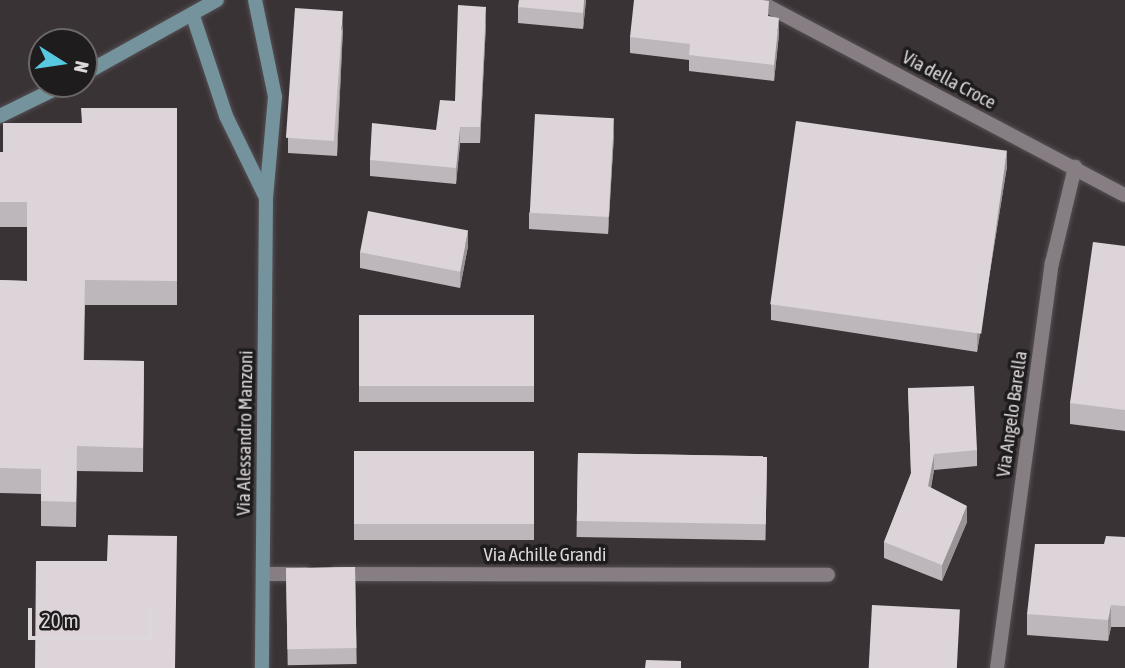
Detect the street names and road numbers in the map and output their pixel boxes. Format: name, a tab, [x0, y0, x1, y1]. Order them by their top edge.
street label: Via della Croce	[898, 46, 1000, 114]
street label: Via Angelo Barella	[992, 349, 1032, 479]
street label: Via Alessandro Manzoni	[232, 350, 258, 516]
street label: Via Achille Grandi	[484, 544, 606, 566]

